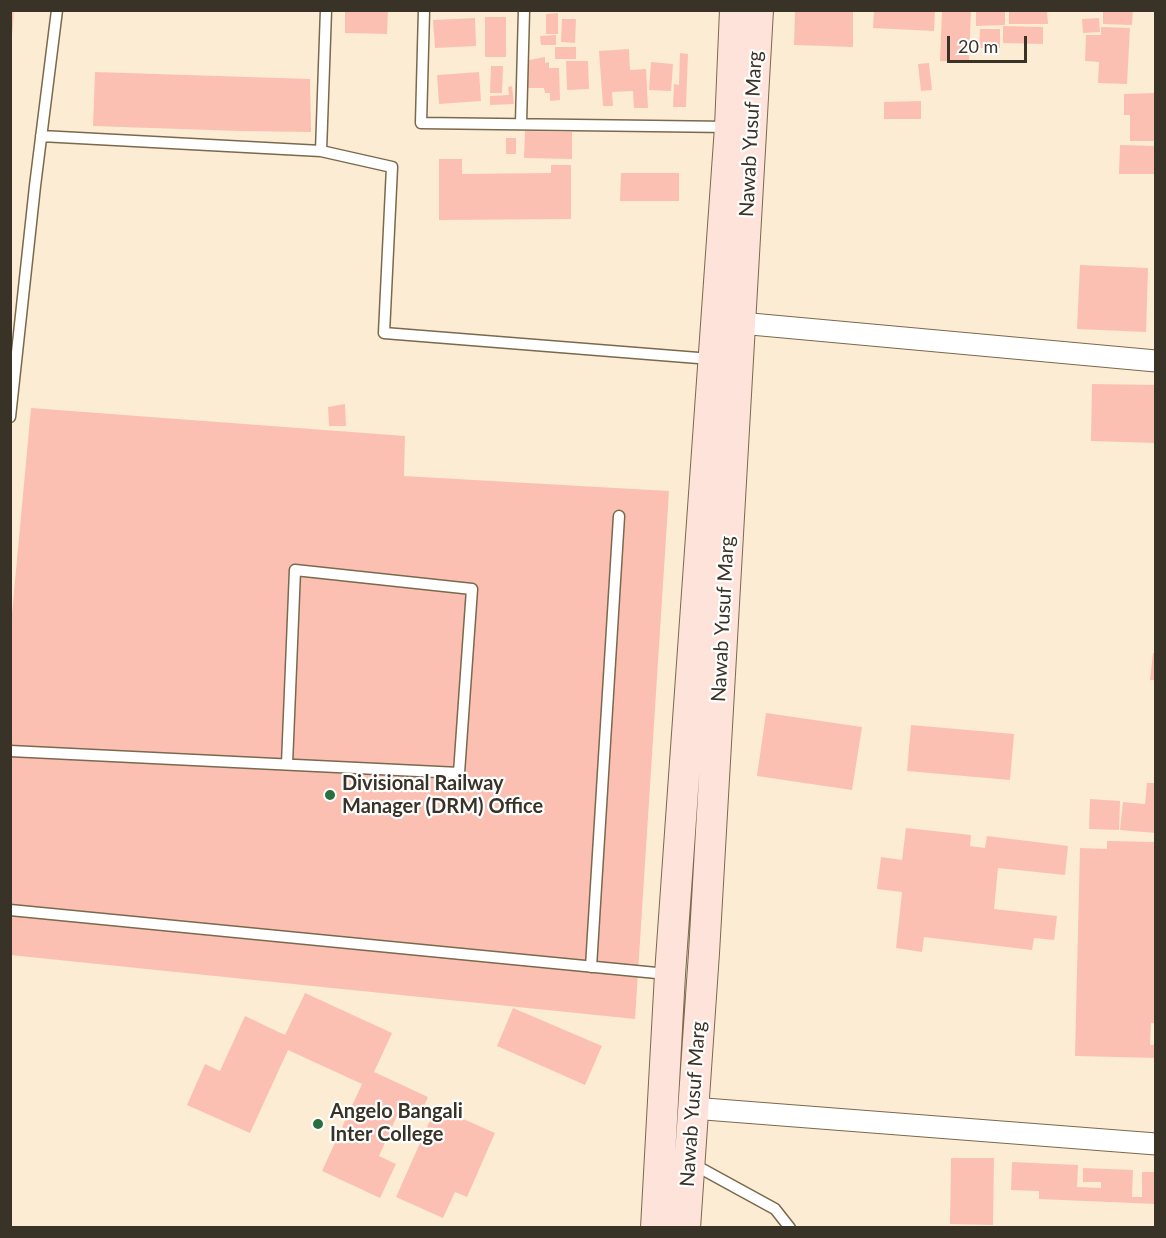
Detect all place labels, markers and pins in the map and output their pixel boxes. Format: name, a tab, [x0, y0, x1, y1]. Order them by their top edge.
place label: Divisional Railway Manager (DRM) Office	[342, 772, 543, 819]
marker: Divisional Railway Manager (DRM) Office	[323, 788, 337, 802]
place label: Angelo Bangali Inter College	[330, 1100, 463, 1147]
marker: Angelo Bangali Inter College	[311, 1117, 325, 1131]

